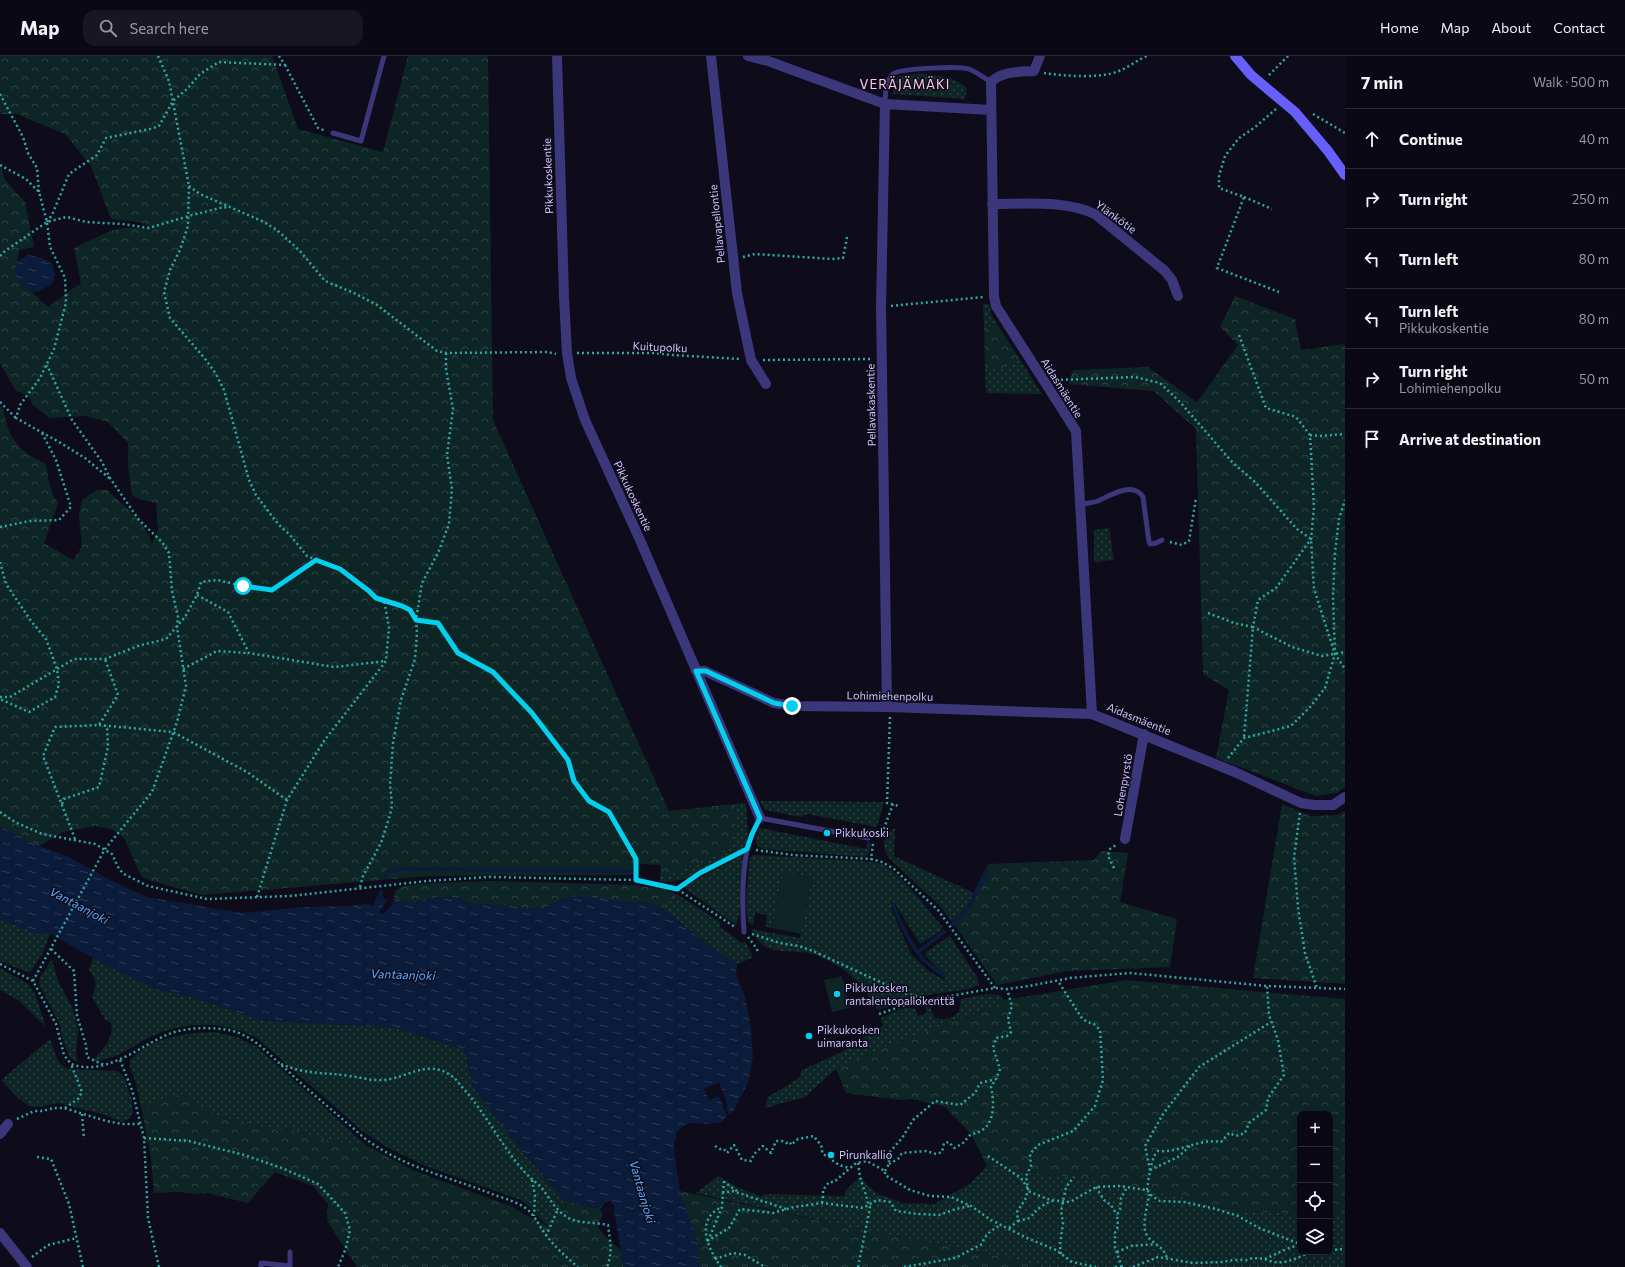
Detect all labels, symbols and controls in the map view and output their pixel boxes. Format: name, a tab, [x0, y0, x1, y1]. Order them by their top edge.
search box	[83, 10, 363, 46]
text: Map	[20, 16, 59, 39]
icon: search	[97, 17, 119, 39]
text: Search here	[129, 19, 209, 37]
text: Home	[1380, 19, 1419, 36]
text: Map	[1441, 19, 1469, 36]
text: About	[1491, 19, 1531, 36]
text: Contact	[1553, 19, 1605, 36]
text: 7 min	[1361, 72, 1403, 93]
text: Walk · 500 m	[1533, 74, 1609, 90]
district label: VERÄJÄMÄKI	[860, 76, 950, 92]
icon: ahead	[1361, 128, 1383, 150]
text: Continue	[1399, 130, 1463, 148]
text: 40 m	[1579, 131, 1609, 147]
street label: Pikkukoskentie	[540, 138, 555, 214]
street label: Pellavapellontie	[706, 184, 727, 264]
icon: right	[1361, 188, 1383, 210]
text: Turn right	[1399, 190, 1468, 208]
text: 250 m	[1572, 191, 1609, 207]
street label: Ylänkötie	[1093, 197, 1139, 236]
icon: left	[1361, 248, 1383, 270]
text: Turn left	[1399, 250, 1458, 268]
text: 80 m	[1579, 251, 1609, 267]
text: Turn left	[1399, 302, 1458, 320]
icon: left	[1361, 308, 1383, 330]
text: 80 m	[1579, 311, 1609, 327]
text: Pikkukoskentie	[1399, 320, 1489, 336]
street label: Kuitupolku	[632, 339, 688, 354]
street label: Aidasmäentie	[1039, 355, 1086, 420]
text: Turn right	[1399, 362, 1468, 380]
street label: Pellavakaskentie	[863, 363, 878, 446]
icon: right	[1361, 368, 1383, 390]
text: 50 m	[1579, 371, 1609, 387]
text: Lohimiehenpolku	[1399, 380, 1501, 396]
icon: arrive	[1361, 428, 1383, 450]
text: Arrive at destination	[1399, 430, 1541, 448]
street label: Pikkukoskentie	[612, 459, 655, 533]
route start	[234, 577, 252, 595]
street label: Lohimiehenpolku	[847, 688, 933, 703]
route end	[783, 697, 801, 715]
street label: Aidasmäentie	[1105, 700, 1173, 737]
street label: Lohenpyrstö	[1111, 752, 1134, 817]
place label: Pikkukoski	[835, 826, 889, 839]
marker: Pikkukoski	[822, 828, 832, 838]
water label: Vantaanjoki	[48, 884, 112, 927]
water label: Vantaanjoki	[370, 966, 437, 982]
place label: Pikkukosken rantalentopallokenttä	[845, 981, 954, 1007]
marker: Pikkukosken rantalentopallokenttä	[832, 989, 842, 999]
place label: Pikkukosken uimaranta	[817, 1023, 880, 1049]
marker: Pikkukosken uimaranta	[804, 1031, 814, 1041]
map controls	[1297, 1111, 1333, 1255]
button: +	[1297, 1111, 1333, 1147]
button: −	[1297, 1147, 1333, 1183]
place label: Pirunkallio	[839, 1148, 893, 1161]
marker: Pirunkallio	[826, 1150, 836, 1160]
water label: Vantaanjoki	[627, 1159, 659, 1226]
button: locate	[1297, 1183, 1333, 1219]
button: layers	[1297, 1219, 1333, 1255]

